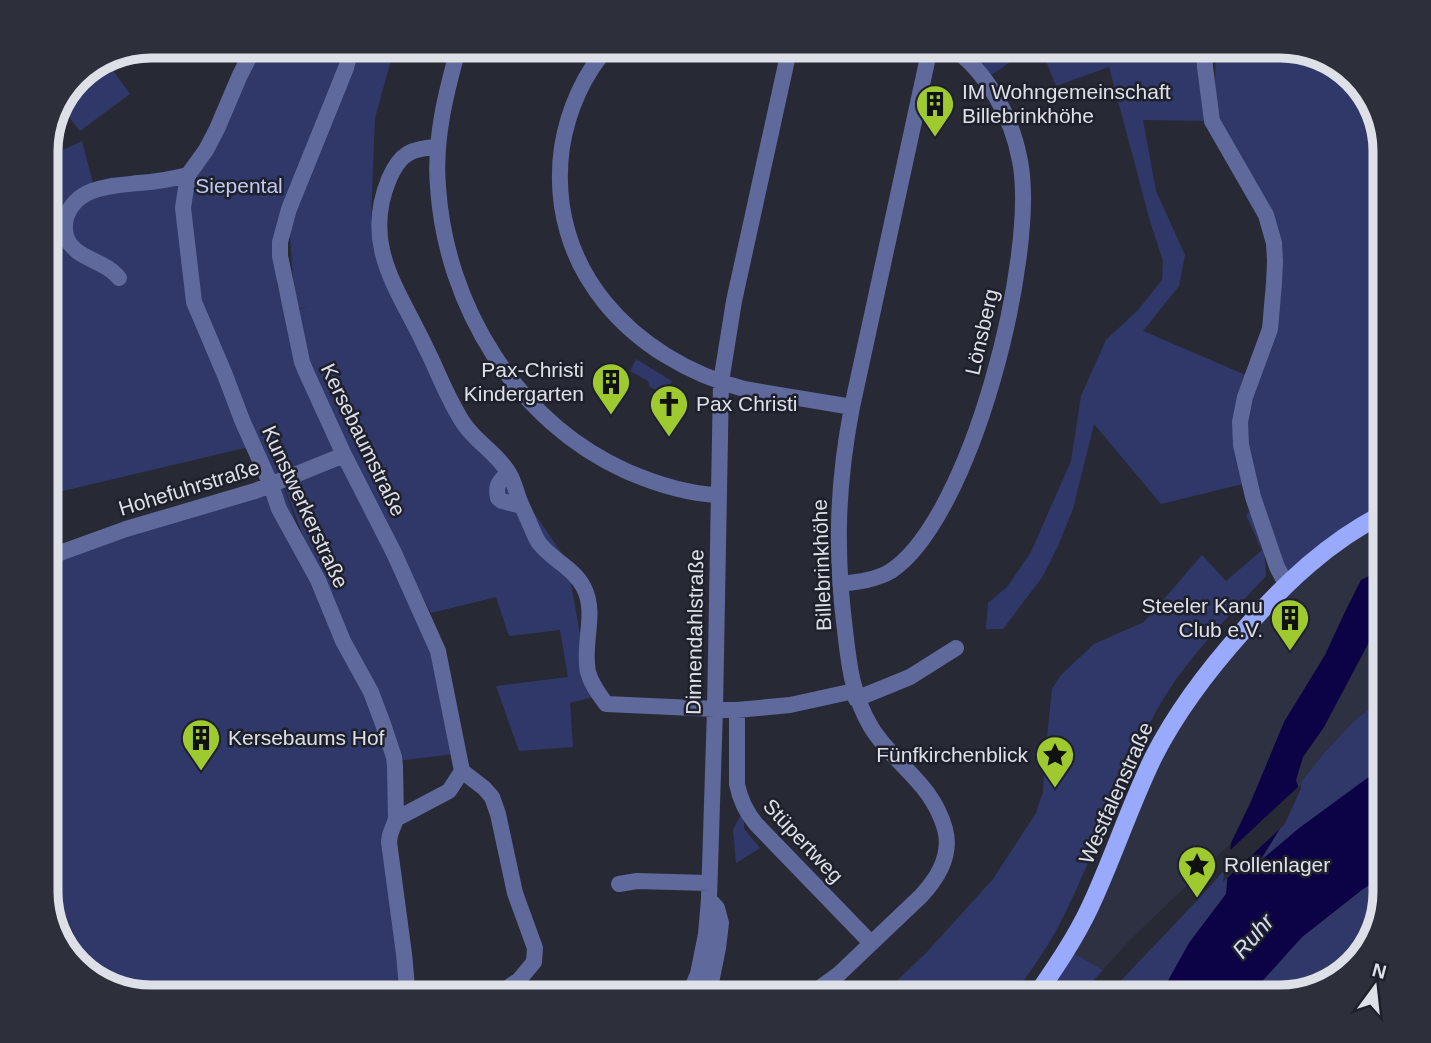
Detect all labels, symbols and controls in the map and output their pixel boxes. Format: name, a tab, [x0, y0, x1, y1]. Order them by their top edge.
place label: IM Wohngemeinschaft Billebrinkhöhe	[962, 80, 1171, 127]
building icon: IM Wohngemeinschaft Billebrinkhöhe	[914, 83, 956, 138]
park label: Siepental	[195, 174, 283, 197]
street label: Lönsberg	[960, 287, 1003, 377]
place label: Pax-Christi Kindergarten	[464, 358, 584, 405]
street label: Kersebaumstraße	[317, 360, 410, 520]
building icon: Pax-Christi Kindergarten	[590, 361, 632, 416]
church icon: Pax Christi	[648, 383, 690, 438]
place label: Pax Christi	[696, 392, 798, 415]
street label: Kunstwerkerstraße	[258, 422, 353, 592]
street label: Hohefuhrstraße	[116, 455, 262, 520]
street label: Billebrinkhöhe	[808, 499, 835, 631]
street label: Dinnendahlstraße	[682, 549, 707, 715]
place label: Steeler Kanu Club e.V.	[1142, 594, 1263, 641]
building icon: Steeler Kanu Club e.V.	[1269, 597, 1311, 652]
building icon: Kersebaums Hof	[180, 717, 222, 772]
street label: Westfalenstraße	[1074, 718, 1157, 867]
place label: Kersebaums Hof	[228, 726, 385, 749]
place icon: Fünfkirchenblick	[1034, 734, 1076, 789]
place label: Fünfkirchenblick	[876, 743, 1028, 766]
street label: Stüpertweg	[759, 794, 848, 887]
place icon: Rollenlager	[1176, 844, 1218, 899]
place label: Rollenlager	[1224, 853, 1330, 876]
water label: Ruhr	[1227, 908, 1280, 963]
north arrow	[1340, 952, 1410, 1022]
text: N	[1370, 959, 1389, 983]

